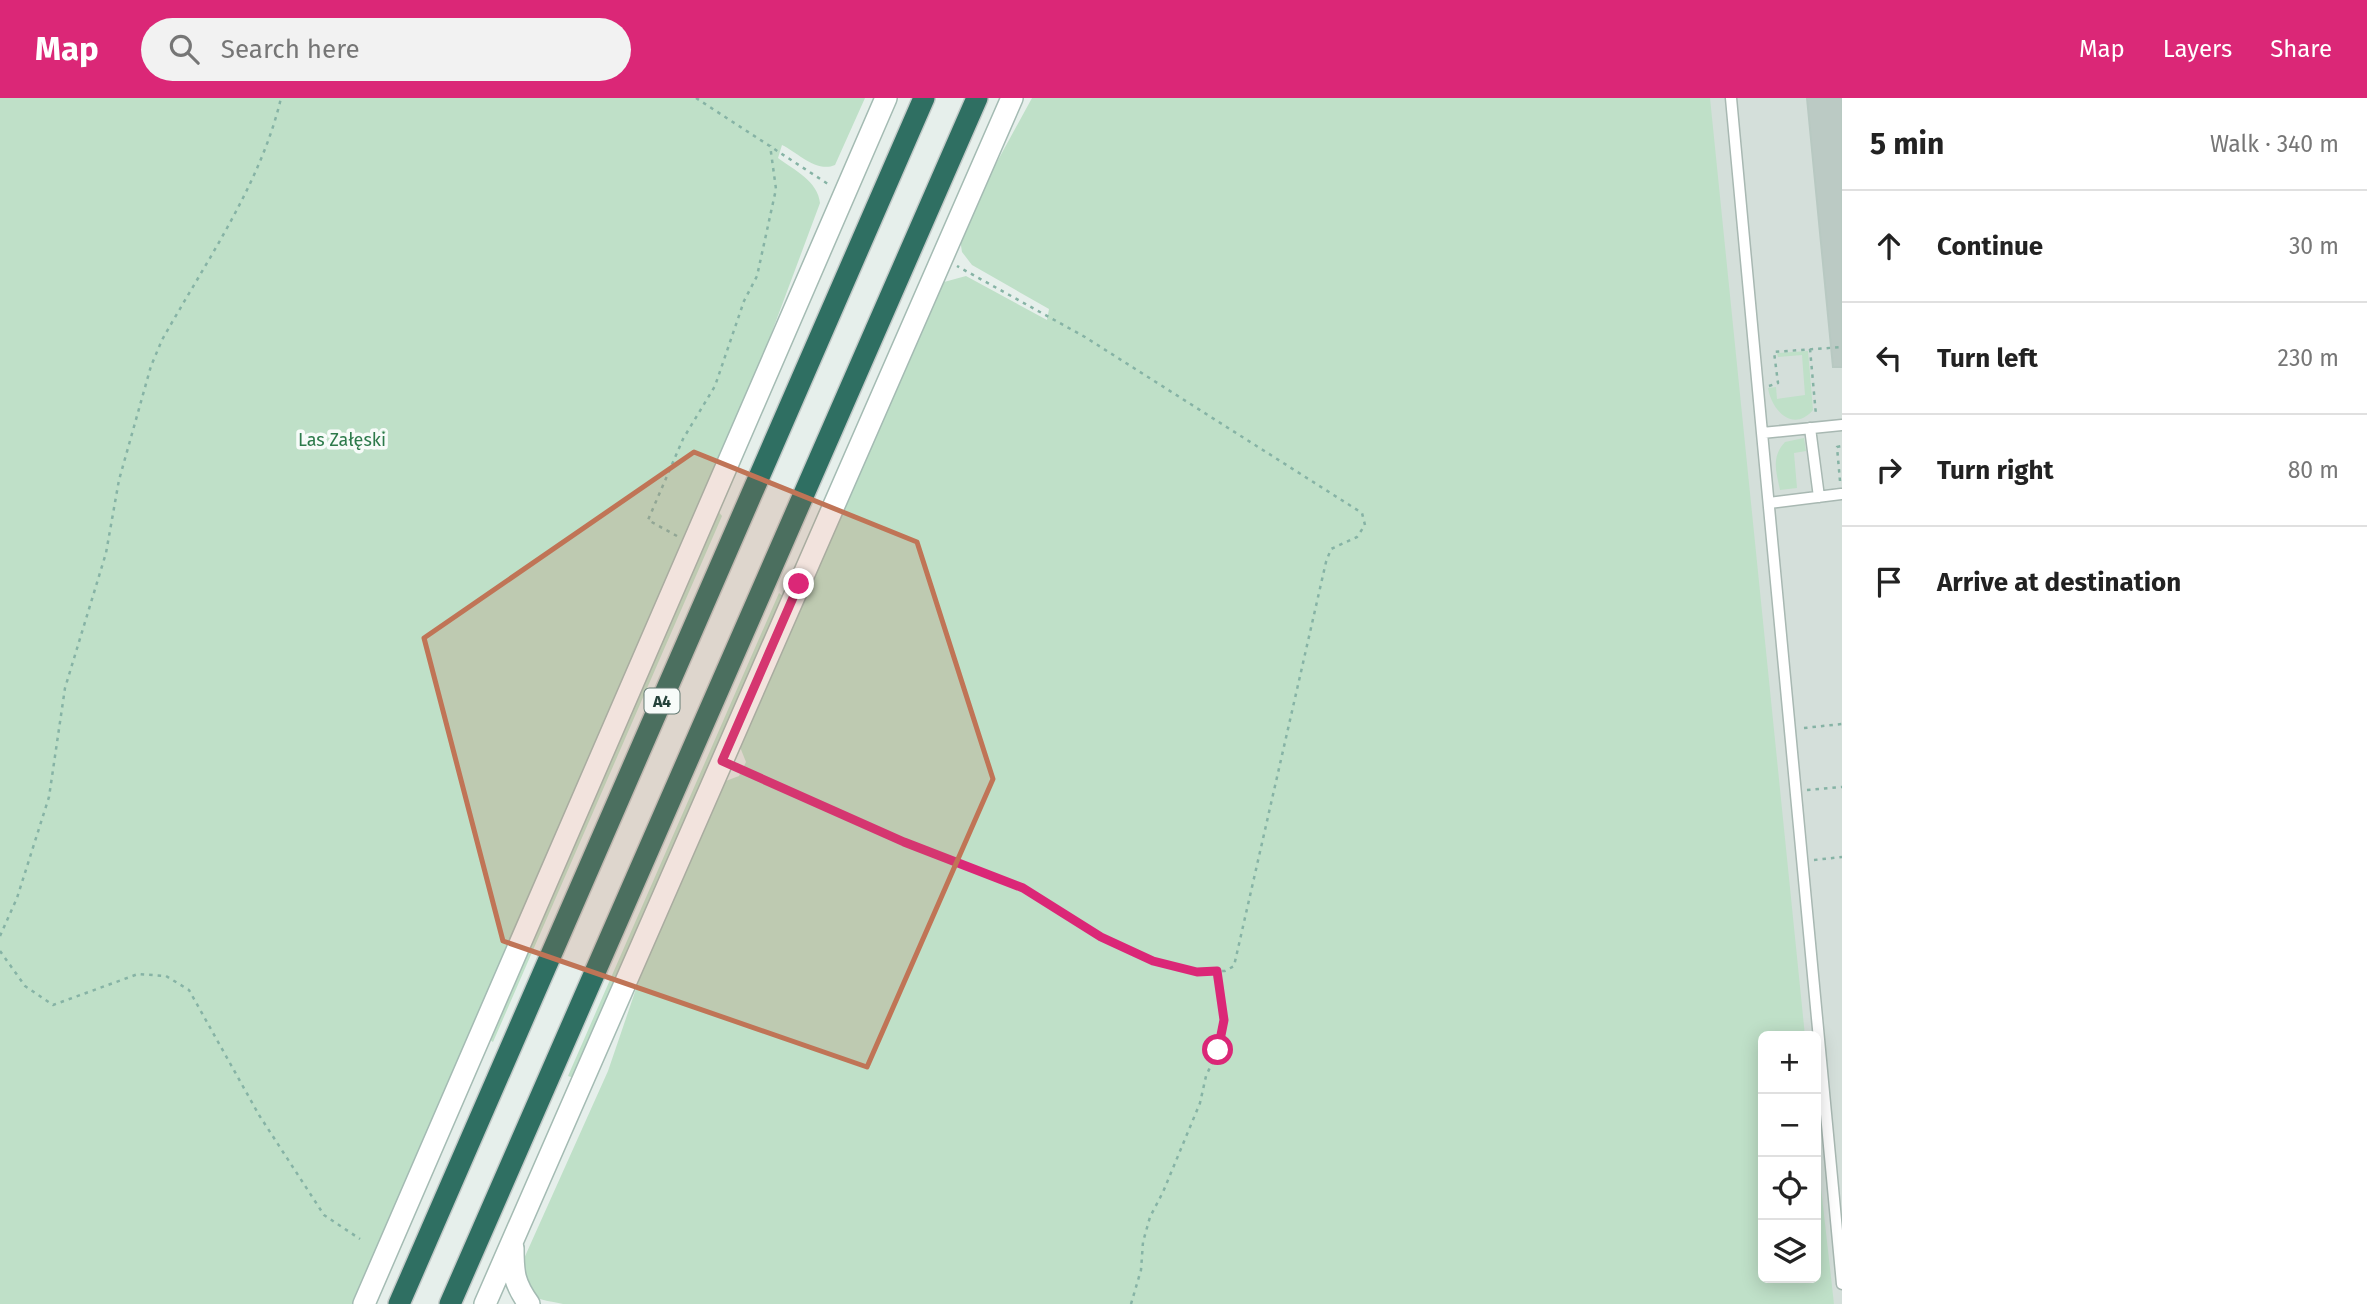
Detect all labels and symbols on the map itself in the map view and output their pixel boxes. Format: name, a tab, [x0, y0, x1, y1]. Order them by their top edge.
park label: Las Załęski	[298, 429, 386, 451]
route end	[783, 568, 814, 599]
road number: A4	[644, 688, 680, 714]
route start	[1202, 1034, 1233, 1065]

